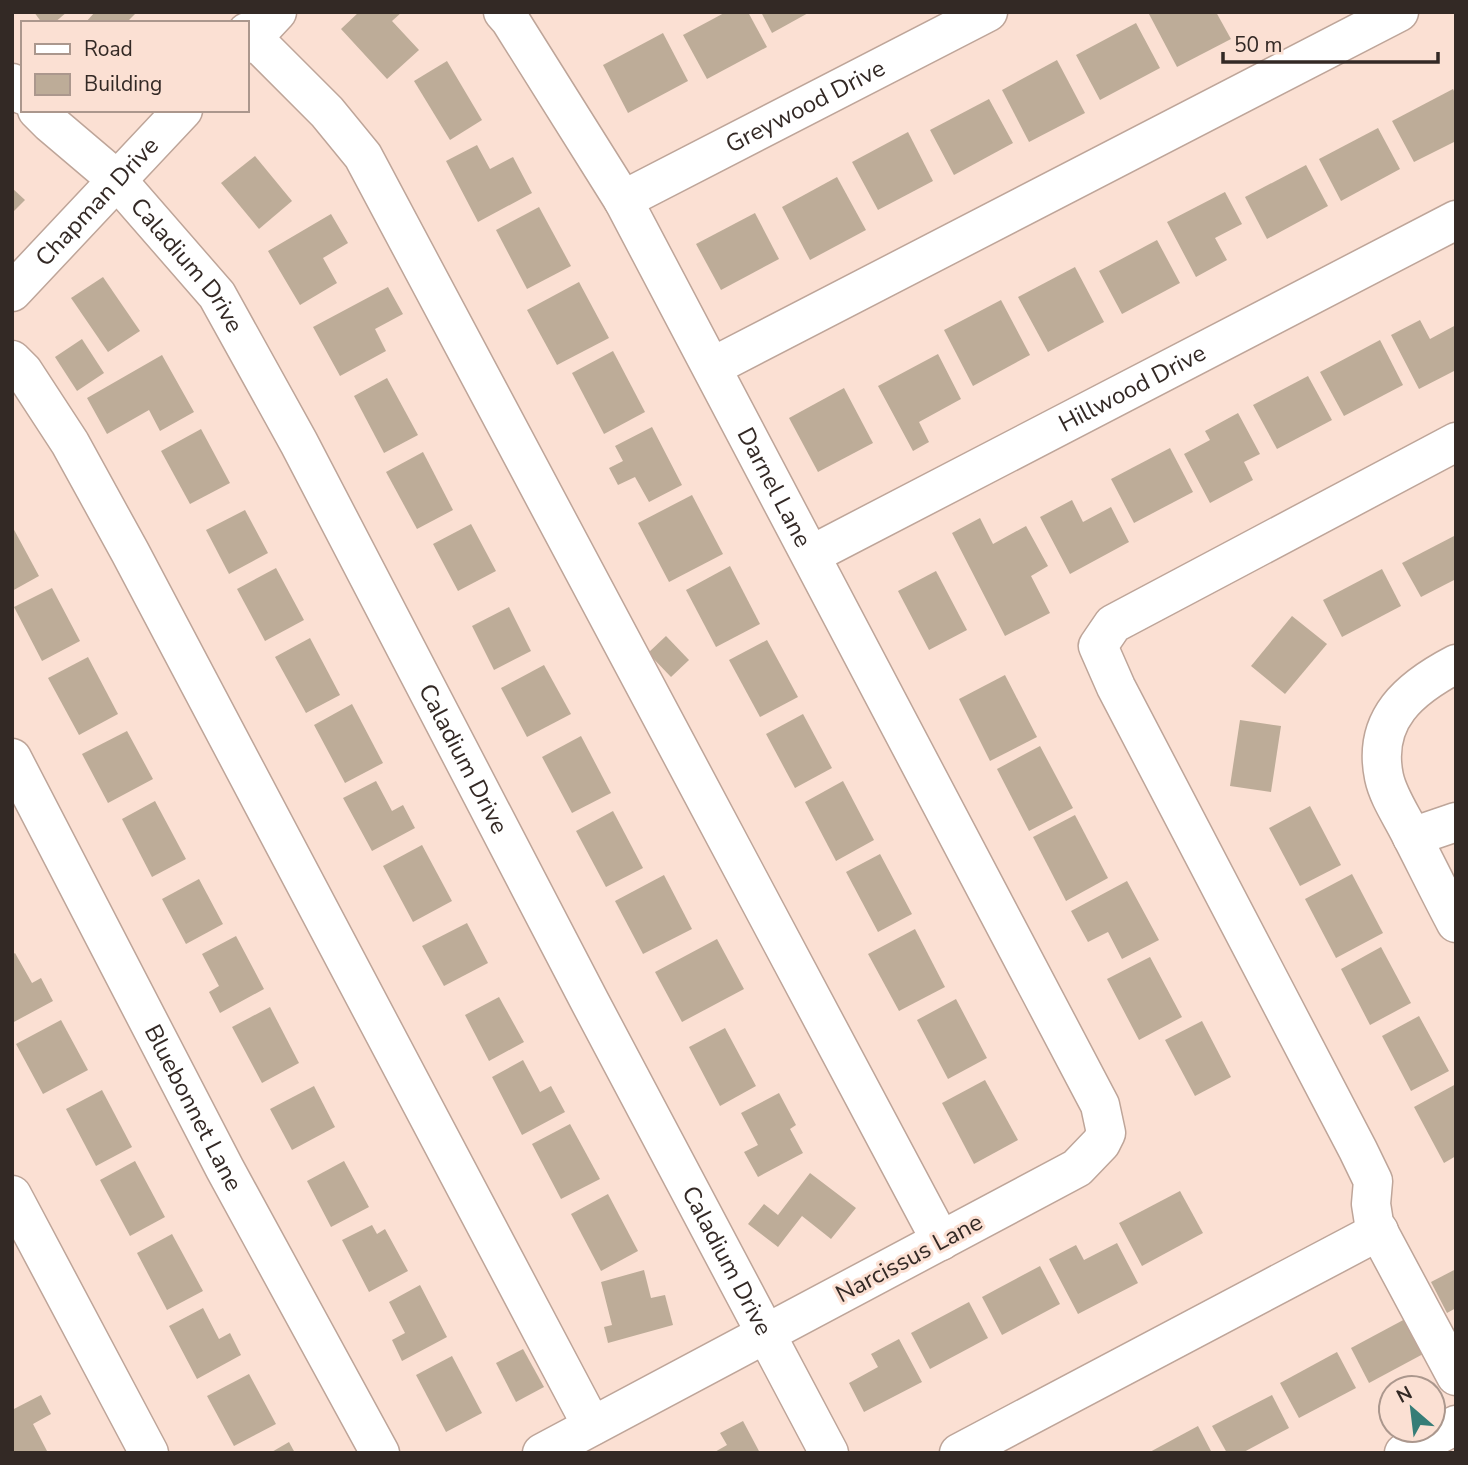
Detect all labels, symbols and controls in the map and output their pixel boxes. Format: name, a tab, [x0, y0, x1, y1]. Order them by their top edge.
legend	[21, 21, 248, 112]
scale bar	[1223, 21, 1438, 65]
text: 50 m	[1234, 31, 1283, 59]
text: Road	[84, 35, 133, 63]
street label: Greywood Drive	[720, 52, 890, 160]
text: Building	[84, 70, 162, 98]
street label: Chapman Drive	[28, 130, 166, 273]
street label: Caladium Drive	[123, 191, 251, 338]
street label: Hillwood Drive	[1053, 337, 1211, 440]
street label: Darnel Lane	[730, 422, 819, 553]
street label: Caladium Drive	[411, 678, 516, 839]
street label: Bluebonnet Lane	[137, 1019, 250, 1197]
street label: Caladium Drive	[674, 1180, 780, 1341]
street label: Narcissus Lane	[830, 1206, 988, 1310]
north arrow	[1377, 1374, 1447, 1444]
text: N	[1392, 1380, 1417, 1410]

